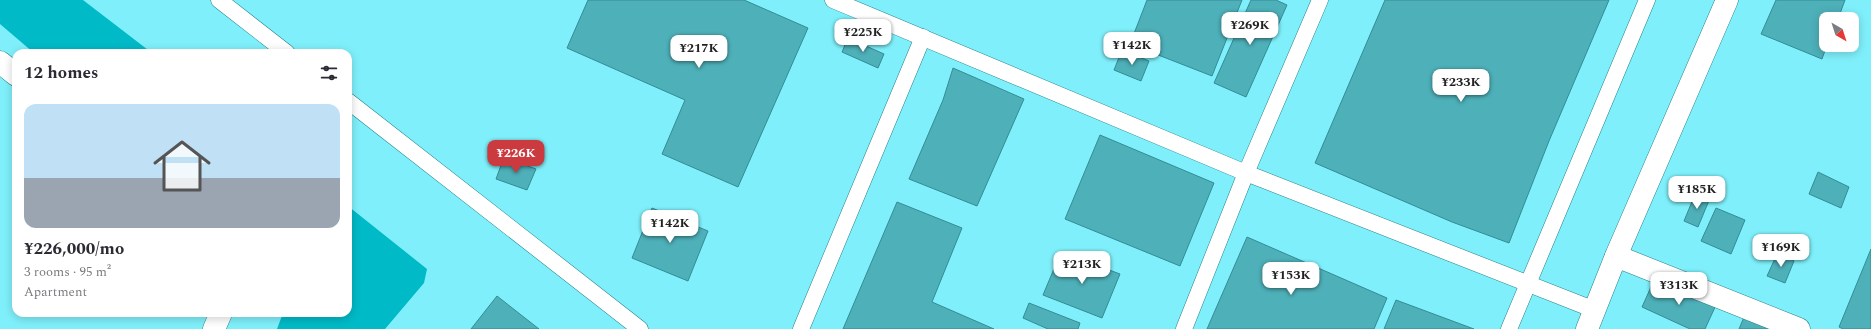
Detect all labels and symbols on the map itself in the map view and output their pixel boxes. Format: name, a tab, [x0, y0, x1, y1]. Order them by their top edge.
pin: ¥269K	[1222, 12, 1278, 46]
north arrow	[1819, 12, 1859, 52]
pin: ¥225K	[835, 19, 891, 53]
pin: ¥142K	[1104, 32, 1160, 66]
pin: ¥217K	[671, 35, 727, 69]
pin: ¥233K	[1433, 69, 1489, 103]
pin: ¥226K	[488, 140, 544, 174]
pin: ¥185K	[1669, 176, 1725, 210]
pin: ¥142K	[642, 210, 698, 244]
pin: ¥169K	[1753, 234, 1809, 268]
pin: ¥213K	[1054, 251, 1110, 285]
pin: ¥153K	[1263, 262, 1319, 296]
pin: ¥313K	[1651, 272, 1707, 306]

